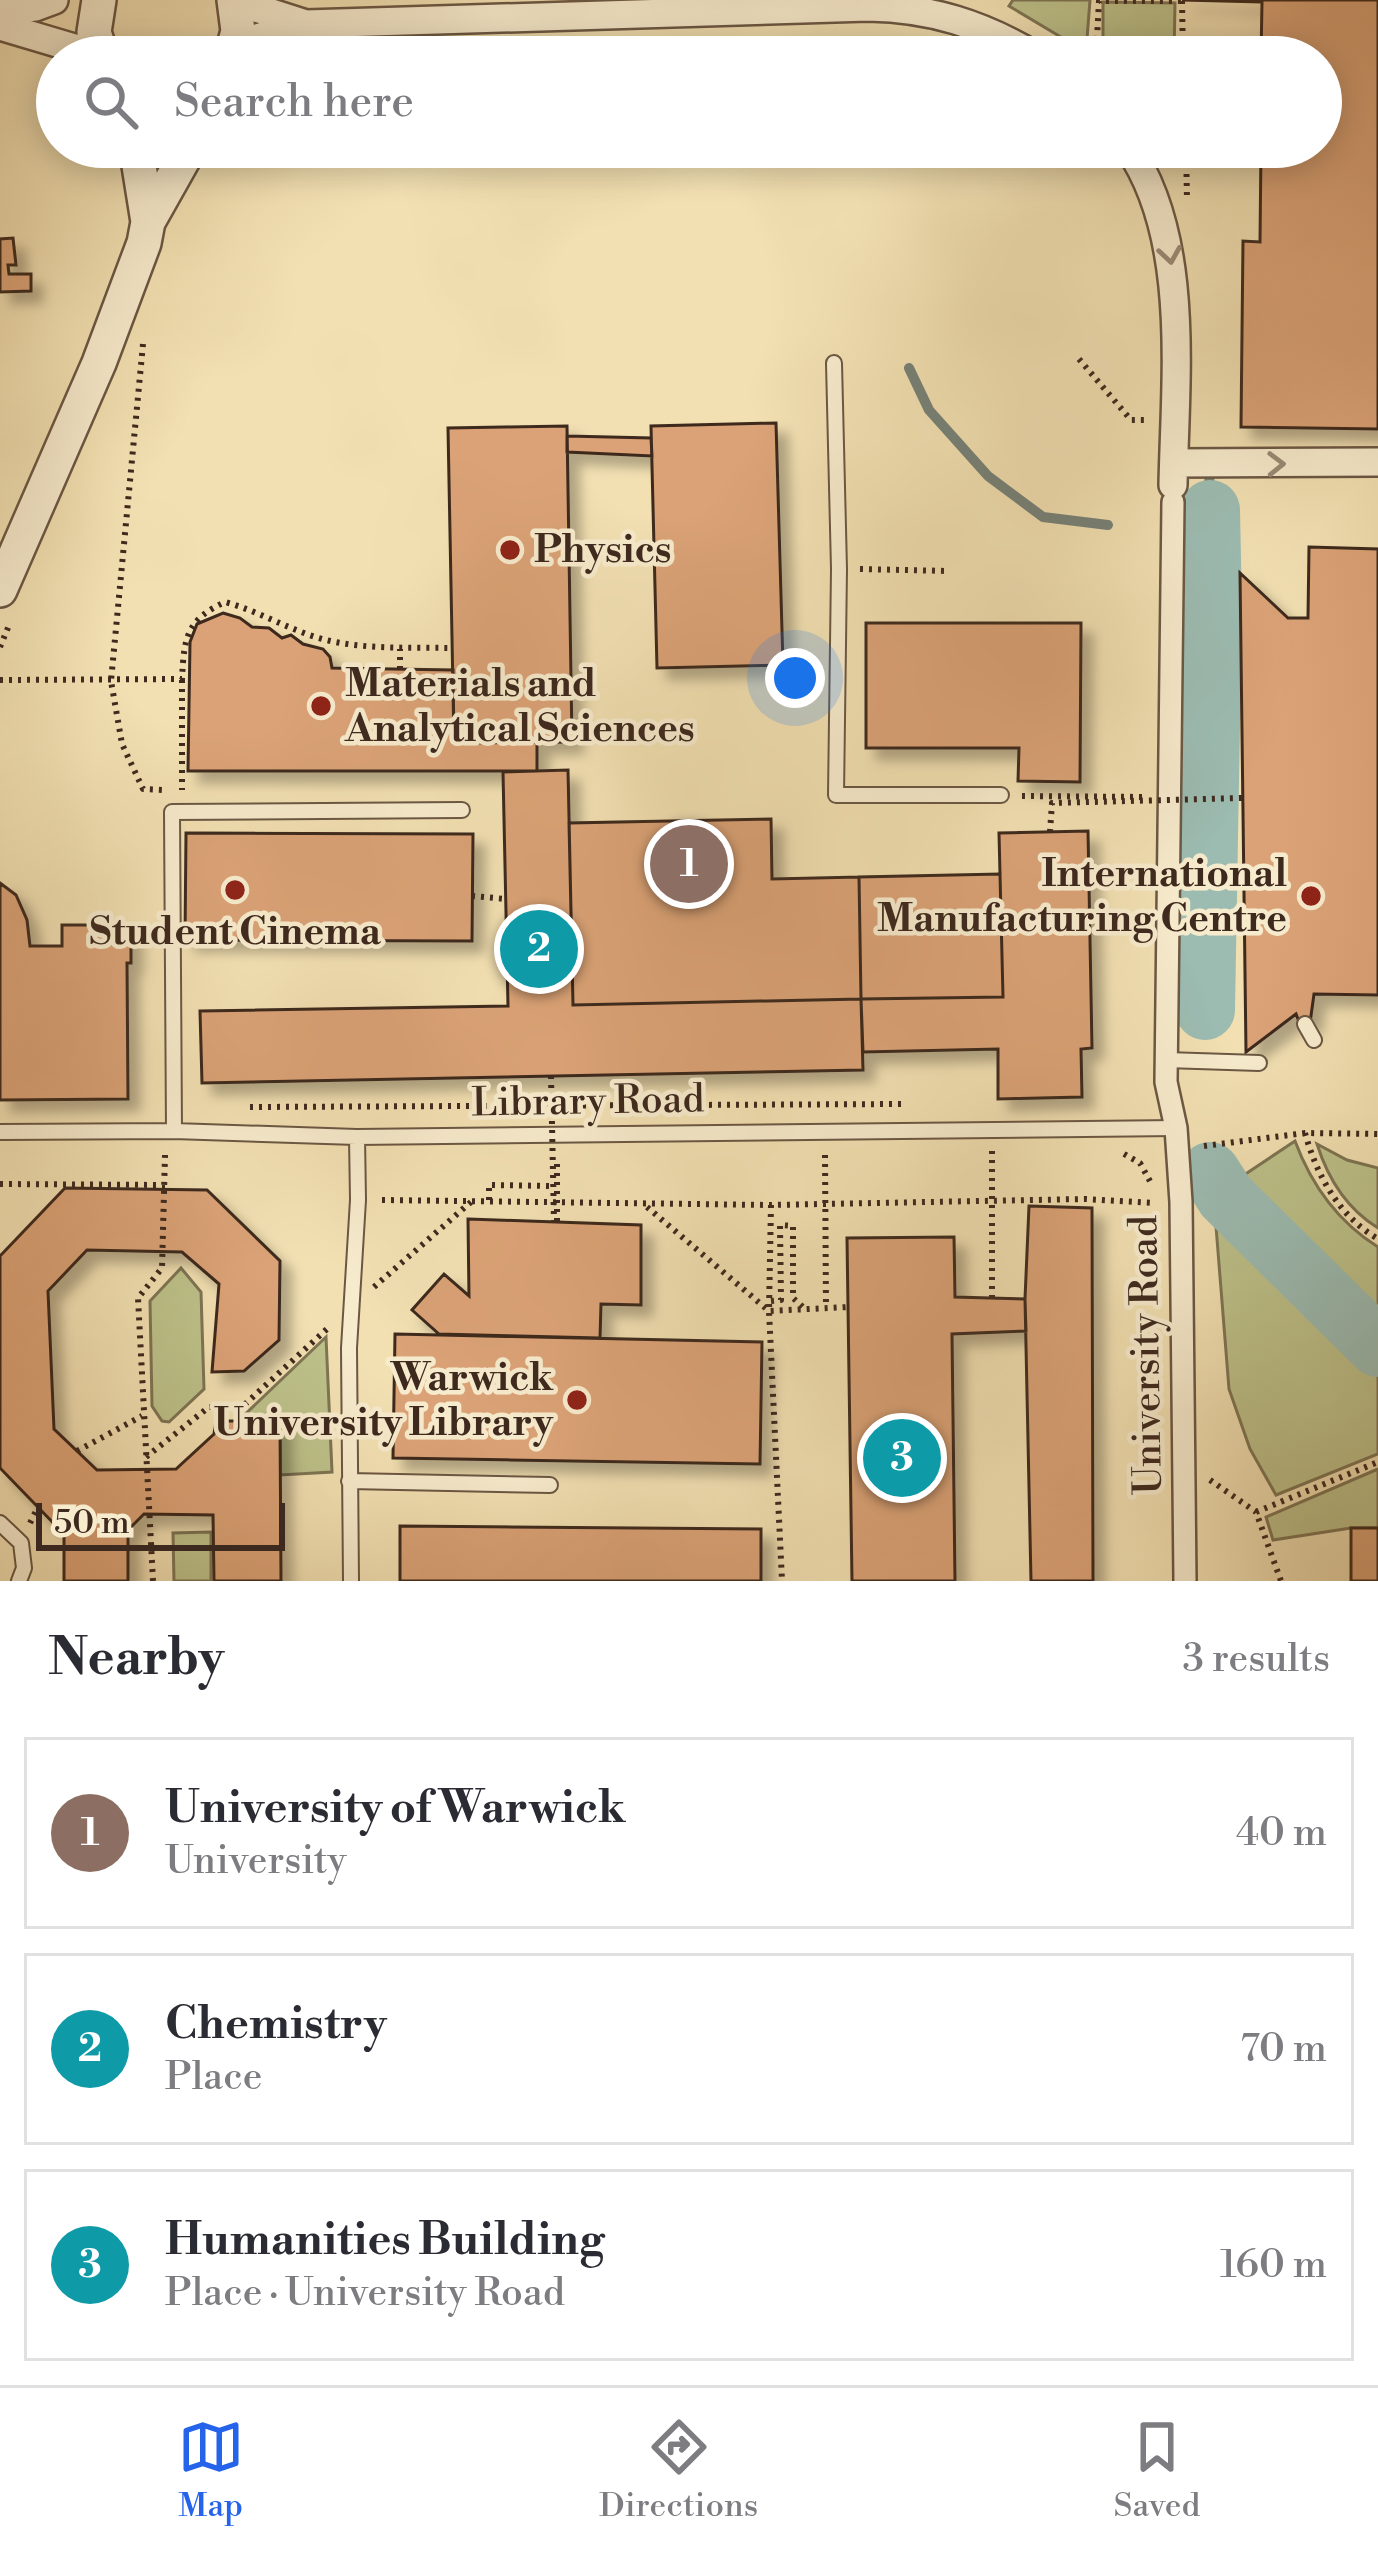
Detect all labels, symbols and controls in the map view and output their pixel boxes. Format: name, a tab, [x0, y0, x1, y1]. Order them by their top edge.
search box	[36, 36, 1342, 168]
icon: search	[78, 69, 144, 135]
text: Search here	[174, 74, 414, 131]
one-way arrow	[1156, 245, 1181, 265]
one-way arrow	[1267, 451, 1286, 477]
place label: Physics	[534, 526, 671, 575]
marker: Physics	[497, 537, 523, 563]
your location	[765, 648, 825, 708]
place label: Materials and Analytical Sciences	[344, 660, 695, 754]
marker: Materials and Analytical Sciences	[308, 693, 334, 719]
pin: 1	[650, 819, 728, 909]
place label: International Manufacturing Centre	[877, 850, 1287, 944]
marker: Student Cinema	[222, 877, 248, 903]
marker: International Manufacturing Centre	[1298, 883, 1324, 909]
pin: 2	[500, 904, 578, 994]
place label: Student Cinema	[89, 908, 382, 957]
street label: Library Road	[471, 1075, 705, 1129]
street label: University Road	[1120, 1215, 1174, 1495]
place label: Warwick University Library	[214, 1354, 554, 1448]
marker: Warwick University Library	[564, 1387, 590, 1413]
pin: 3	[863, 1413, 941, 1503]
scale bar	[36, 1497, 285, 1550]
text: 50 m	[54, 1503, 130, 1544]
text: Nearby	[48, 1627, 224, 1691]
text: 3 results	[1182, 1635, 1330, 1684]
text: University of Warwick	[165, 1780, 626, 1837]
text: 1	[81, 1809, 99, 1858]
text: 40 m	[1236, 1809, 1327, 1858]
text: University	[165, 1837, 347, 1886]
text: Chemistry	[165, 1996, 387, 2053]
text: 2	[78, 2025, 102, 2074]
text: 70 m	[1240, 2025, 1327, 2074]
text: Place	[165, 2053, 262, 2102]
text: Humanities Building	[165, 2212, 604, 2269]
text: 3	[78, 2241, 102, 2290]
text: 160 m	[1220, 2241, 1327, 2290]
text: Place · University Road	[165, 2269, 565, 2318]
tab: Map	[178, 2414, 244, 2527]
tab: Directions	[599, 2414, 758, 2527]
tab: Saved	[1114, 2414, 1200, 2527]

